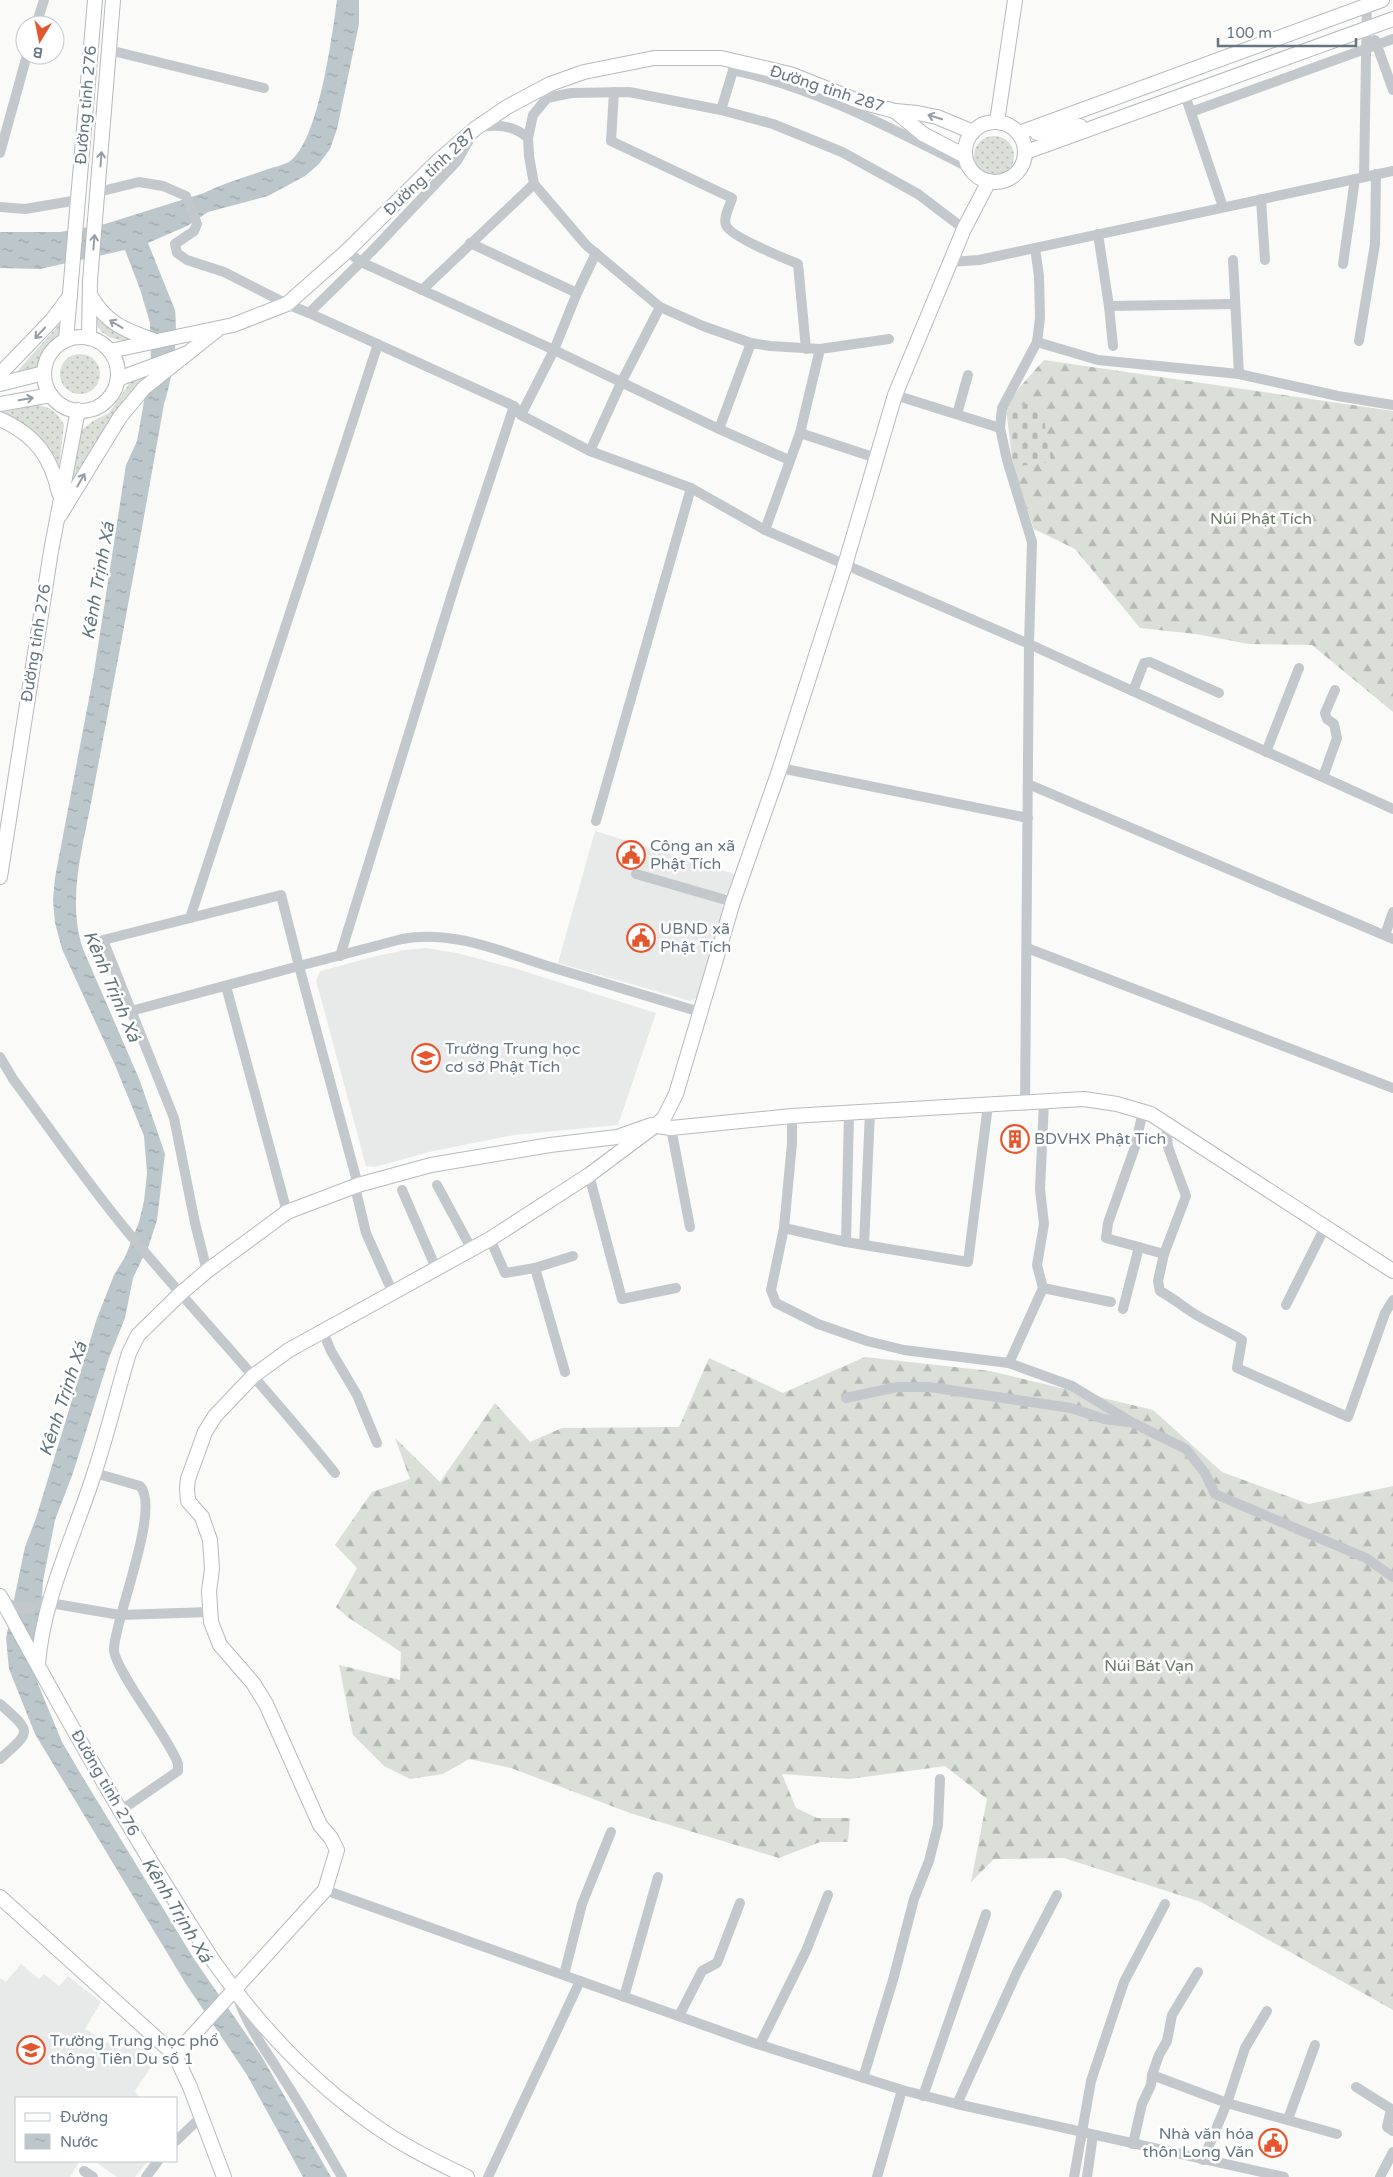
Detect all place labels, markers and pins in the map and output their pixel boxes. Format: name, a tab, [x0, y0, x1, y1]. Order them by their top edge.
place label: Công an xã Phật Tích	[650, 836, 735, 874]
public building icon: Công an xã Phật Tích	[616, 840, 646, 870]
place label: UBND xã Phật Tích	[660, 919, 731, 957]
public building icon: UBND xã Phật Tích	[626, 923, 656, 953]
place label: Trường Trung học cơ sở Phật Tích	[445, 1039, 580, 1077]
school or university icon: Trường Trung học cơ sở Phật Tích	[411, 1043, 441, 1073]
building icon: BDVHX Phật Tích	[1000, 1124, 1030, 1154]
place label: BDVHX Phật Tích	[1034, 1129, 1166, 1149]
place label: Trường Trung học phổ thông Tiên Du số 1	[50, 2031, 219, 2069]
school or university icon: Trường Trung học phổ thông Tiên Du số 1	[16, 2035, 46, 2065]
place label: Nhà văn hóa thôn Long Văn	[1143, 2124, 1254, 2162]
public building icon: Nhà văn hóa thôn Long Văn	[1258, 2128, 1288, 2158]

